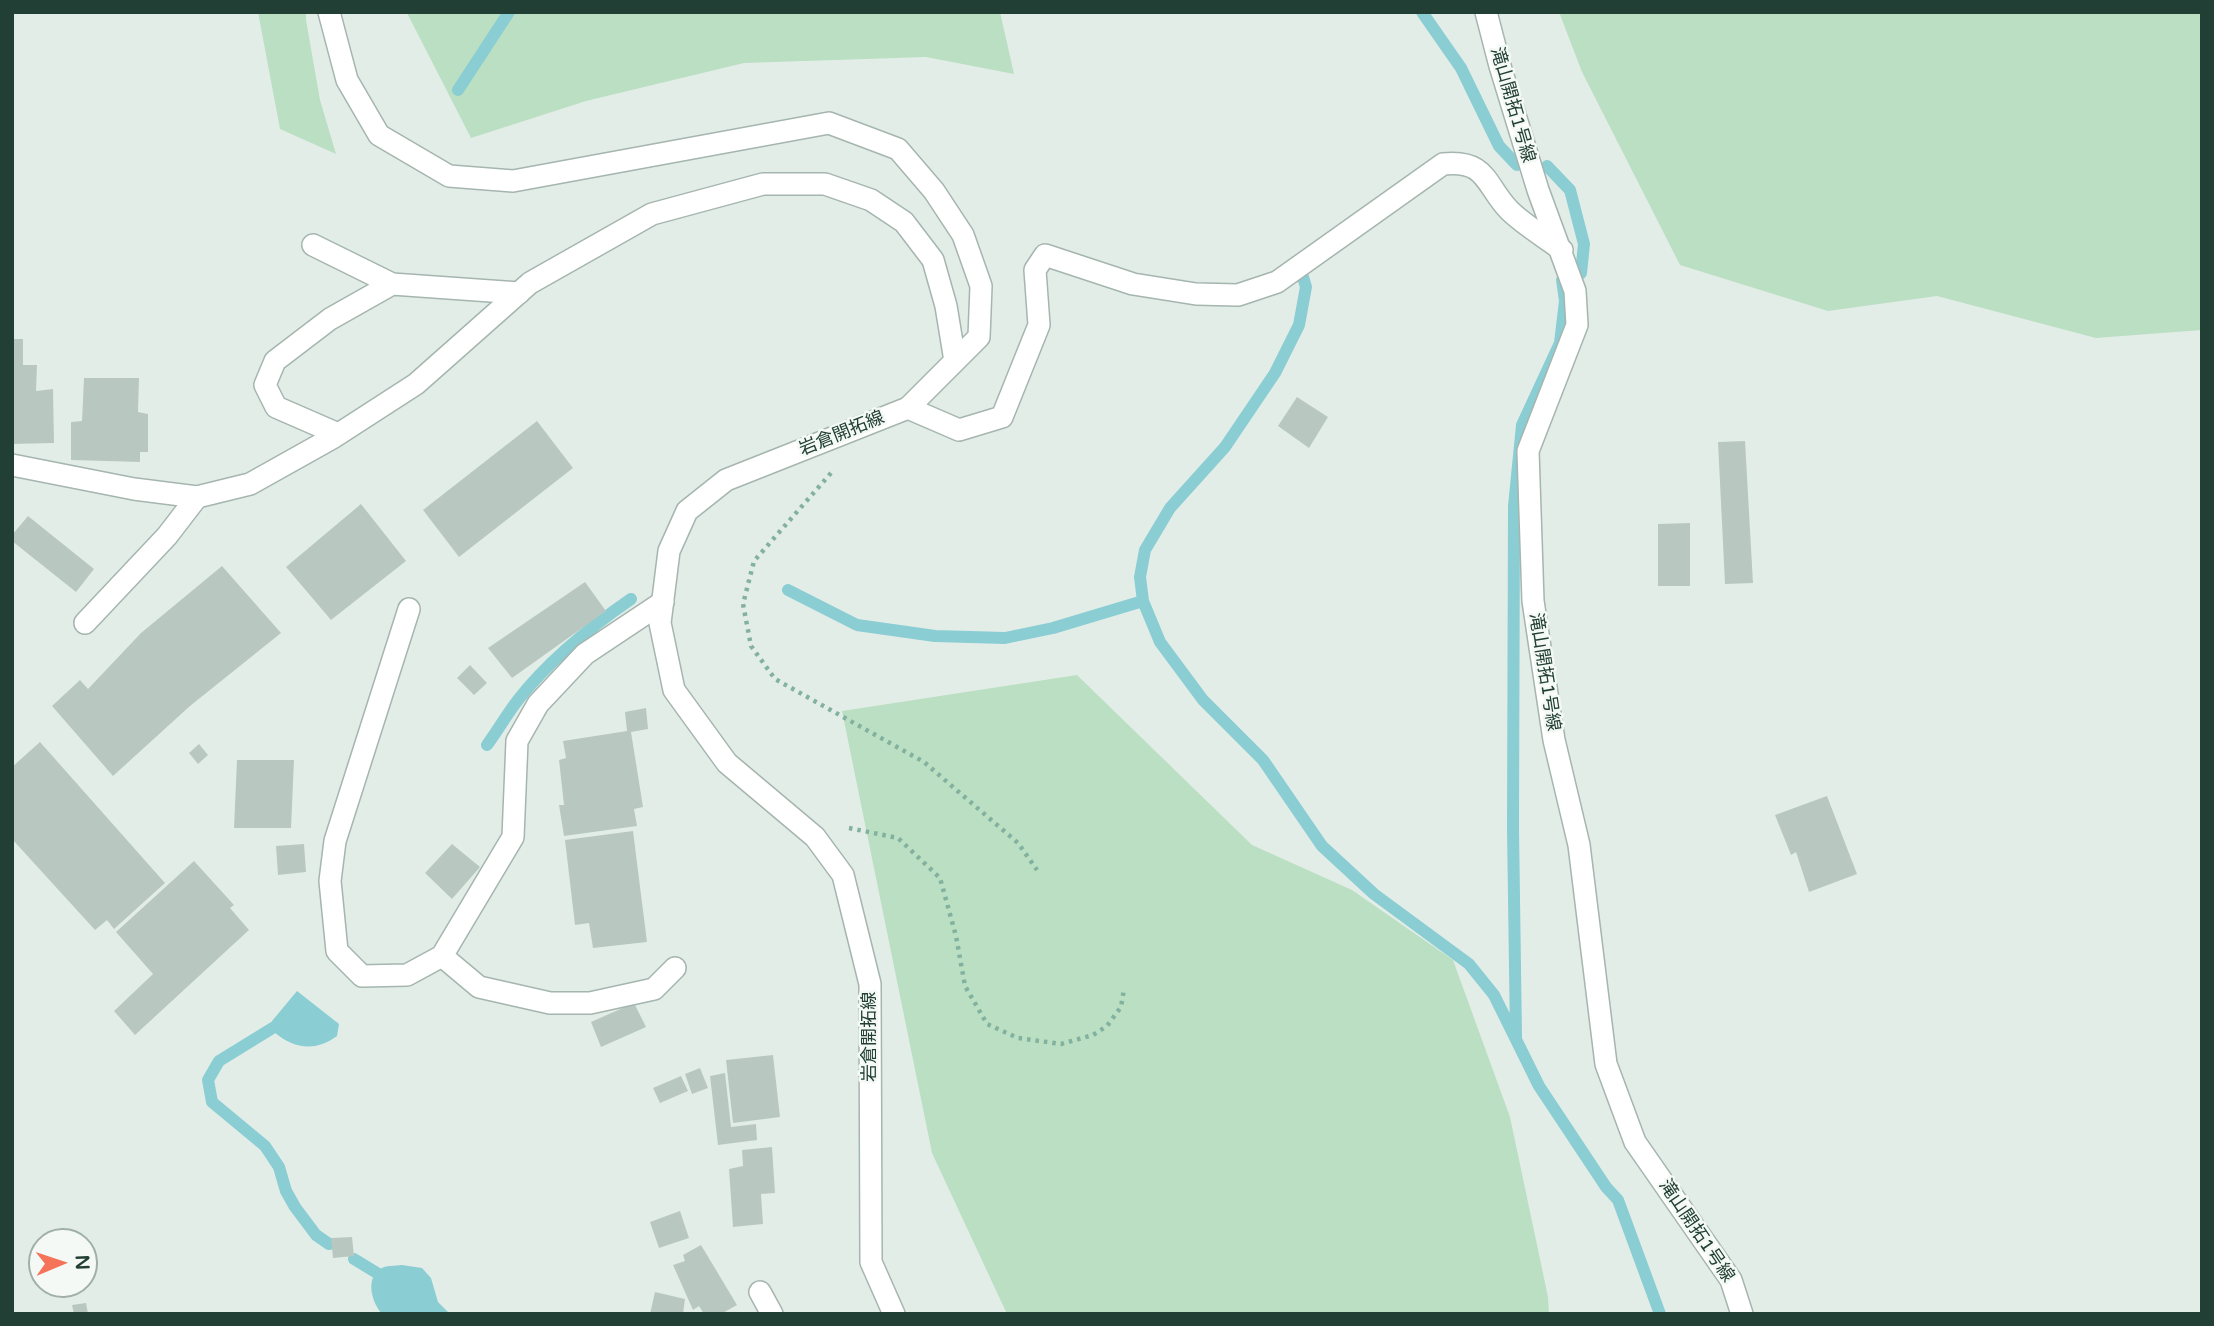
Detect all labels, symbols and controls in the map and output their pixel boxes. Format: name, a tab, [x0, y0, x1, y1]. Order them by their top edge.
street label: 滝山開拓1号線	[1485, 45, 1539, 165]
street label: 岩倉開拓線	[796, 407, 888, 461]
street label: 滝山開拓1号線	[1524, 611, 1564, 733]
street label: 岩倉開拓線	[859, 992, 881, 1082]
street label: 滝山開拓1号線	[1654, 1176, 1738, 1286]
north arrow	[28, 1228, 98, 1298]
text: N	[71, 1254, 93, 1270]

